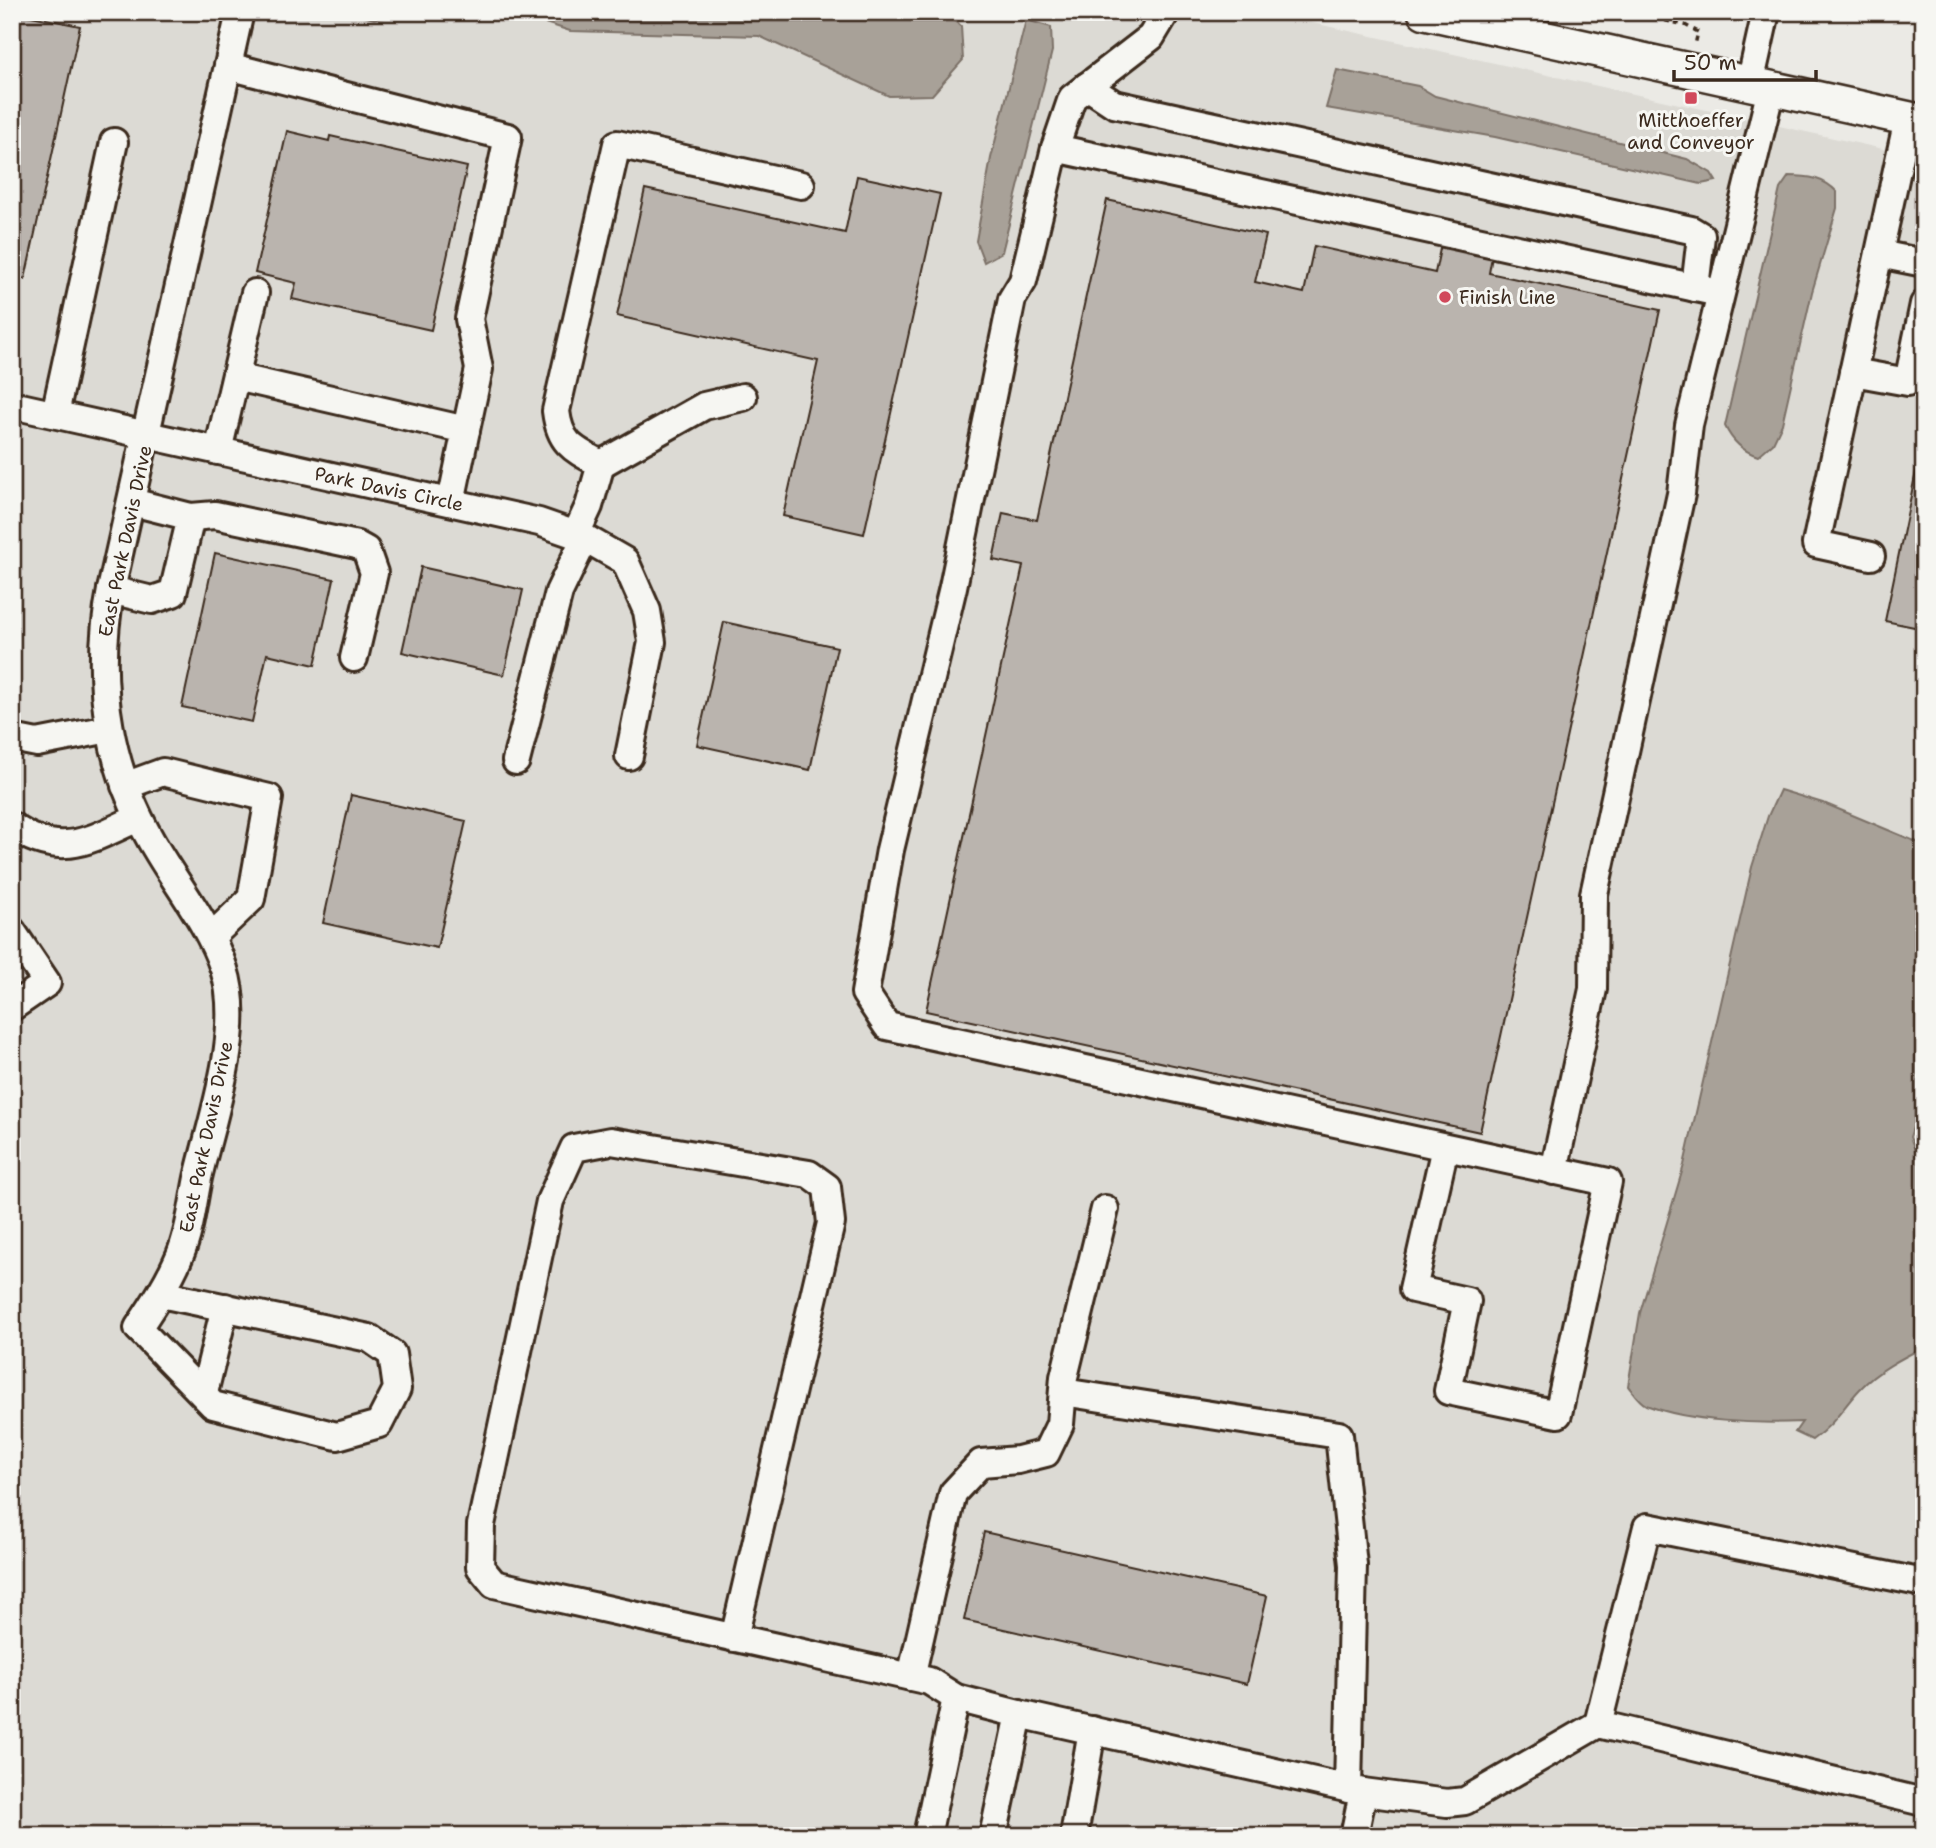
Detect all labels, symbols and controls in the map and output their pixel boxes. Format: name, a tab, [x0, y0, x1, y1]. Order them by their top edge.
scale bar	[1674, 38, 1815, 82]
text: 50 m	[1684, 49, 1737, 77]
marker: Mitthoeffer and Conveyor	[1683, 90, 1699, 106]
place label: Mitthoeffer and Conveyor	[1627, 108, 1755, 155]
place label: Finish Line	[1459, 285, 1556, 310]
marker: Finish Line	[1437, 289, 1453, 305]
street label: East Park Davis Drive	[92, 443, 158, 639]
street label: Park Davis Circle	[312, 461, 466, 517]
street label: East Park Davis Drive	[173, 1039, 239, 1235]

